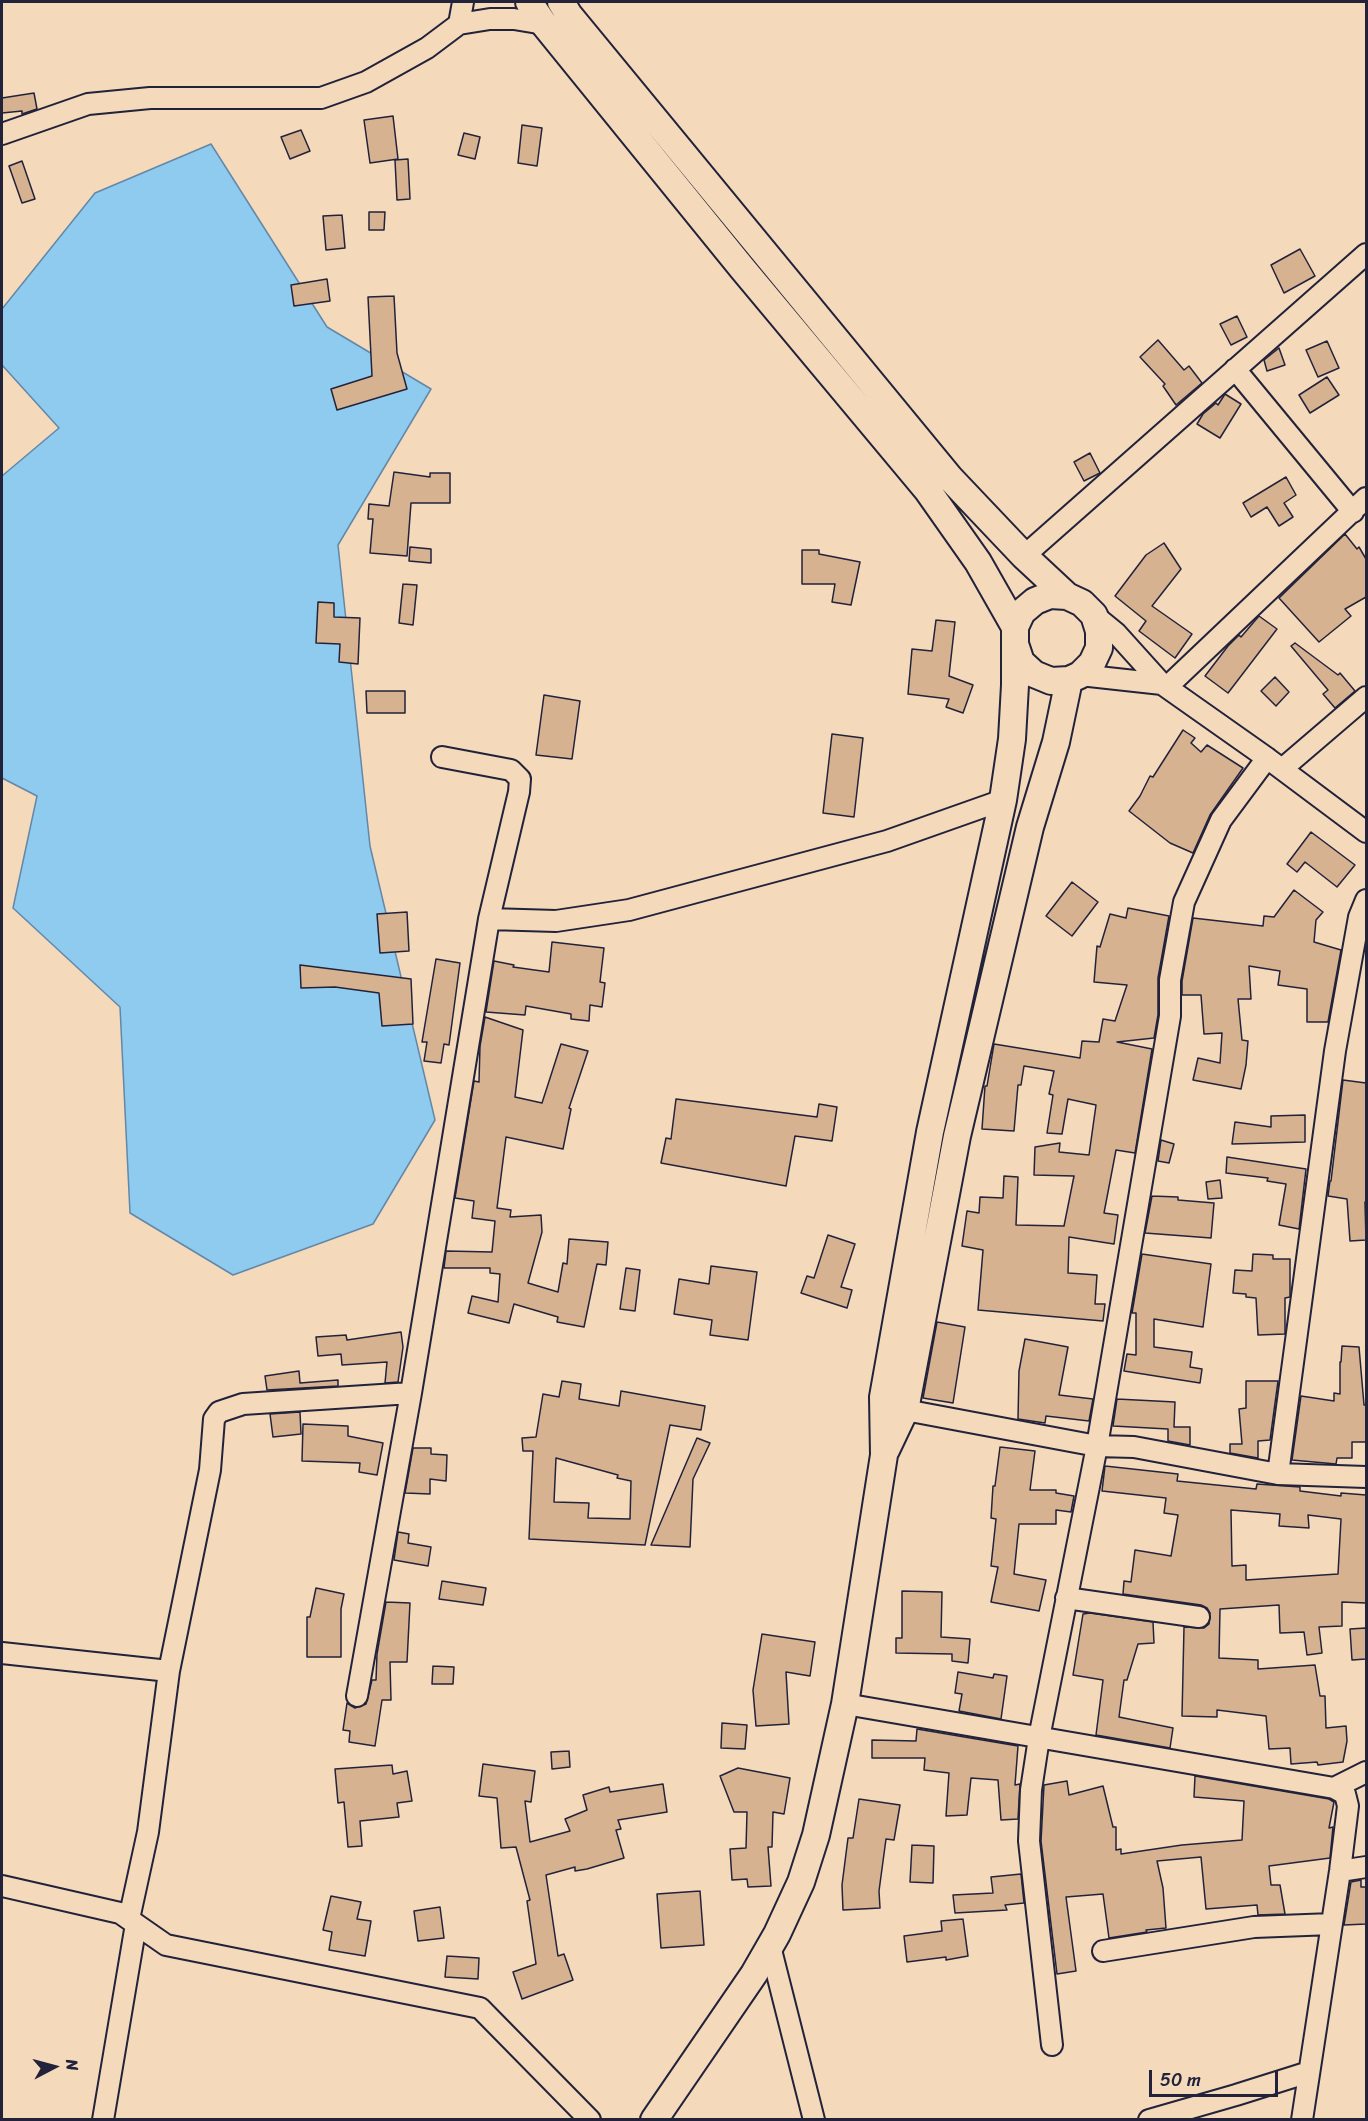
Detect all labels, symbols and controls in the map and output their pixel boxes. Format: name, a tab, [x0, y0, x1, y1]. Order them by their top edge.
north arrow	[24, 2037, 84, 2097]
text: N	[57, 2058, 87, 2072]
scale bar	[1152, 2058, 1281, 2096]
text: 50 m	[1160, 2064, 1201, 2096]

